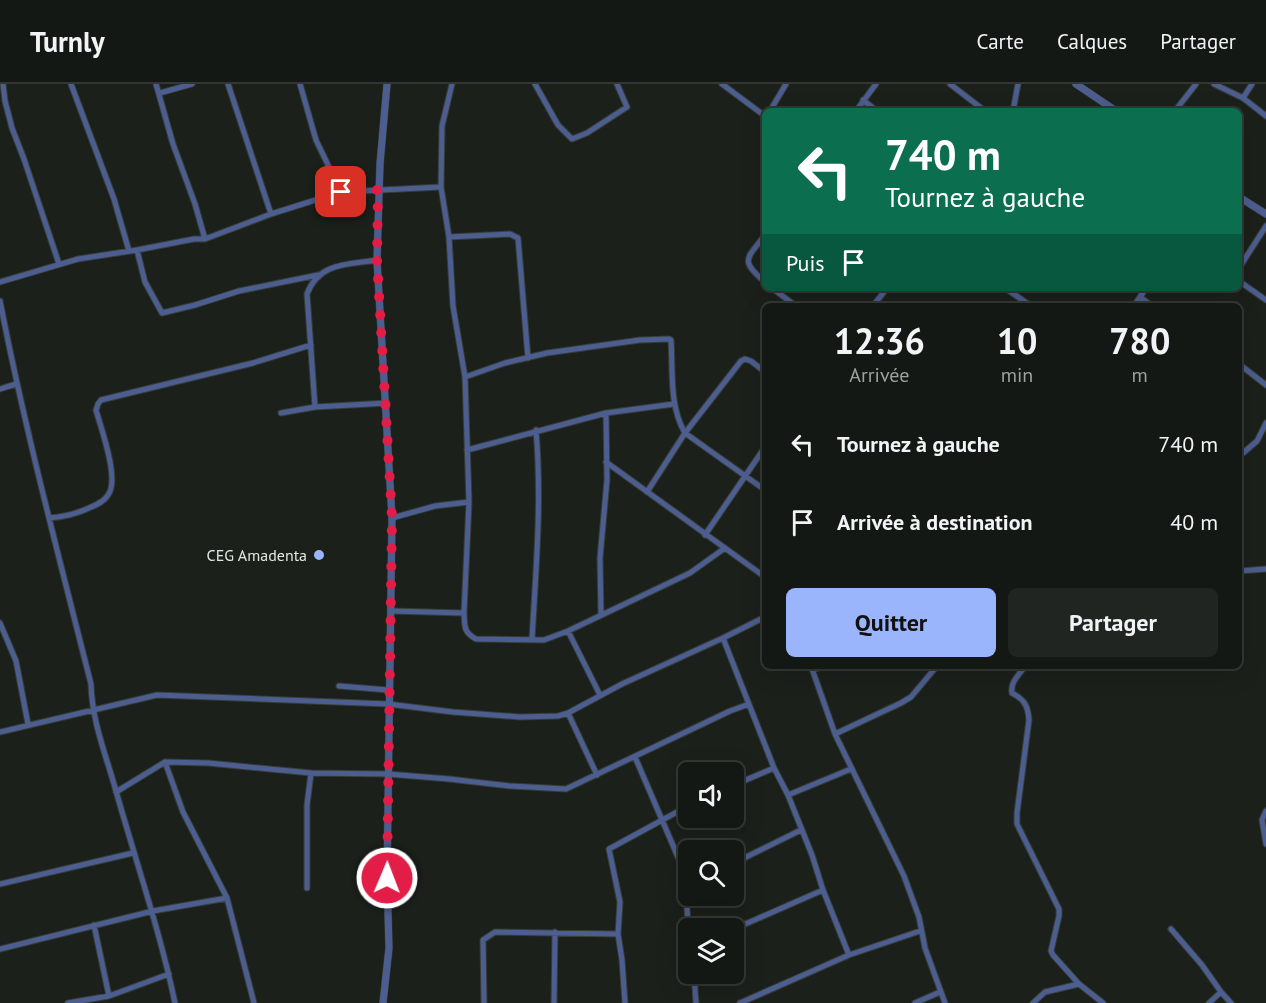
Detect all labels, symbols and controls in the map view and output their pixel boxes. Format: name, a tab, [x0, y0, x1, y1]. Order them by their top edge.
text: Turnly	[30, 23, 105, 60]
text: Carte	[977, 28, 1024, 55]
text: Calques	[1057, 28, 1127, 55]
text: Partager	[1160, 28, 1236, 55]
text: 740 m	[885, 127, 1001, 182]
icon: left	[786, 132, 864, 210]
pin	[315, 166, 366, 217]
icon: arrive	[324, 175, 357, 208]
text: Tournez à gauche	[885, 180, 1085, 214]
icon: arrive	[837, 246, 870, 279]
text: Puis	[786, 249, 825, 277]
text: 12:36	[834, 317, 925, 364]
text: 10	[997, 317, 1037, 364]
text: 780	[1109, 317, 1170, 364]
text: Arrivée	[849, 362, 909, 388]
text: min	[1001, 362, 1033, 388]
text: m	[1132, 362, 1148, 388]
icon: left	[786, 428, 819, 461]
text: Tournez à gauche	[837, 430, 1000, 458]
text: 740 m	[1158, 430, 1218, 458]
icon: arrive	[786, 506, 819, 539]
text: Arrivée à destination	[837, 508, 1033, 536]
text: 40 m	[1170, 508, 1218, 536]
place label: CEG Amadenta	[207, 545, 307, 565]
marker: CEG Amadenta	[312, 548, 326, 562]
button: Quitter	[786, 588, 996, 657]
button: Partager	[1008, 588, 1218, 657]
map controls	[678, 762, 744, 984]
button: sound	[678, 762, 744, 828]
button: search	[678, 840, 744, 906]
position arrow	[355, 846, 419, 910]
button: layers	[678, 918, 744, 984]

